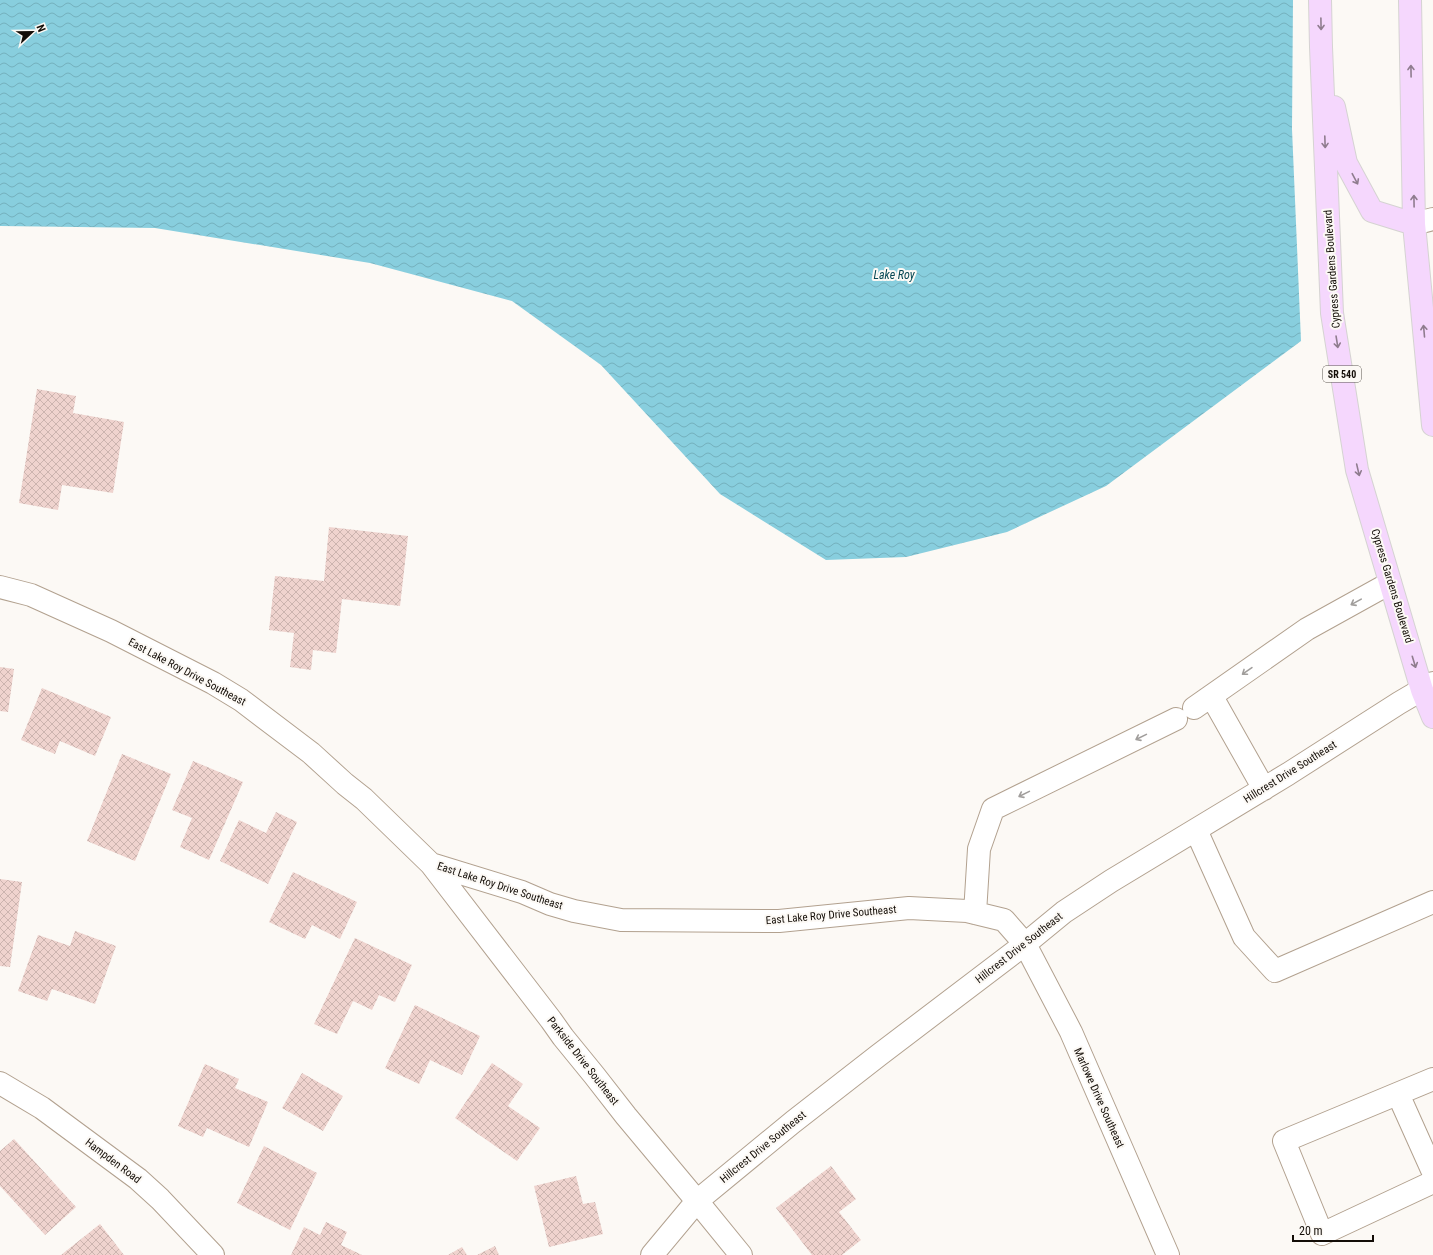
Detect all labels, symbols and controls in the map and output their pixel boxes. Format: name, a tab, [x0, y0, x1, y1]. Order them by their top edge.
north arrow	[12, 12, 52, 52]
one-way arrow	[1317, 17, 1325, 30]
text: N	[34, 23, 48, 34]
one-way arrow	[1408, 65, 1415, 78]
one-way arrow	[1321, 135, 1329, 148]
one-way arrow	[1352, 173, 1359, 185]
one-way arrow	[1410, 195, 1418, 208]
street label: Cypress Gardens Boulevard	[1321, 209, 1343, 329]
water label: Lake Roy	[873, 268, 916, 282]
one-way arrow	[1420, 325, 1428, 338]
one-way arrow	[1333, 335, 1341, 348]
road number: SR 540	[1323, 366, 1361, 382]
one-way arrow	[1354, 463, 1362, 476]
street label: Cypress Gardens Boulevard	[1368, 527, 1416, 645]
one-way arrow	[1351, 598, 1363, 606]
street label: East Lake Roy Drive Southeast	[126, 635, 248, 709]
one-way arrow	[1411, 655, 1418, 668]
one-way arrow	[1242, 667, 1253, 675]
one-way arrow	[1135, 734, 1147, 741]
street label: Hillcrest Drive Southeast	[1241, 738, 1339, 806]
one-way arrow	[1018, 791, 1030, 798]
street label: East Lake Roy Drive Southeast	[436, 860, 564, 912]
street label: East Lake Roy Drive Southeast	[765, 903, 897, 927]
street label: Hillcrest Drive Southeast	[973, 910, 1065, 986]
street label: Parkside Drive Southeast	[544, 1014, 622, 1108]
street label: Marlowe Drive Southeast	[1071, 1046, 1127, 1150]
street label: Hillcrest Drive Southeast	[717, 1108, 809, 1186]
street label: Hampden Road	[83, 1136, 143, 1186]
scale bar	[1293, 1217, 1373, 1243]
text: 20 m	[1299, 1224, 1323, 1238]

